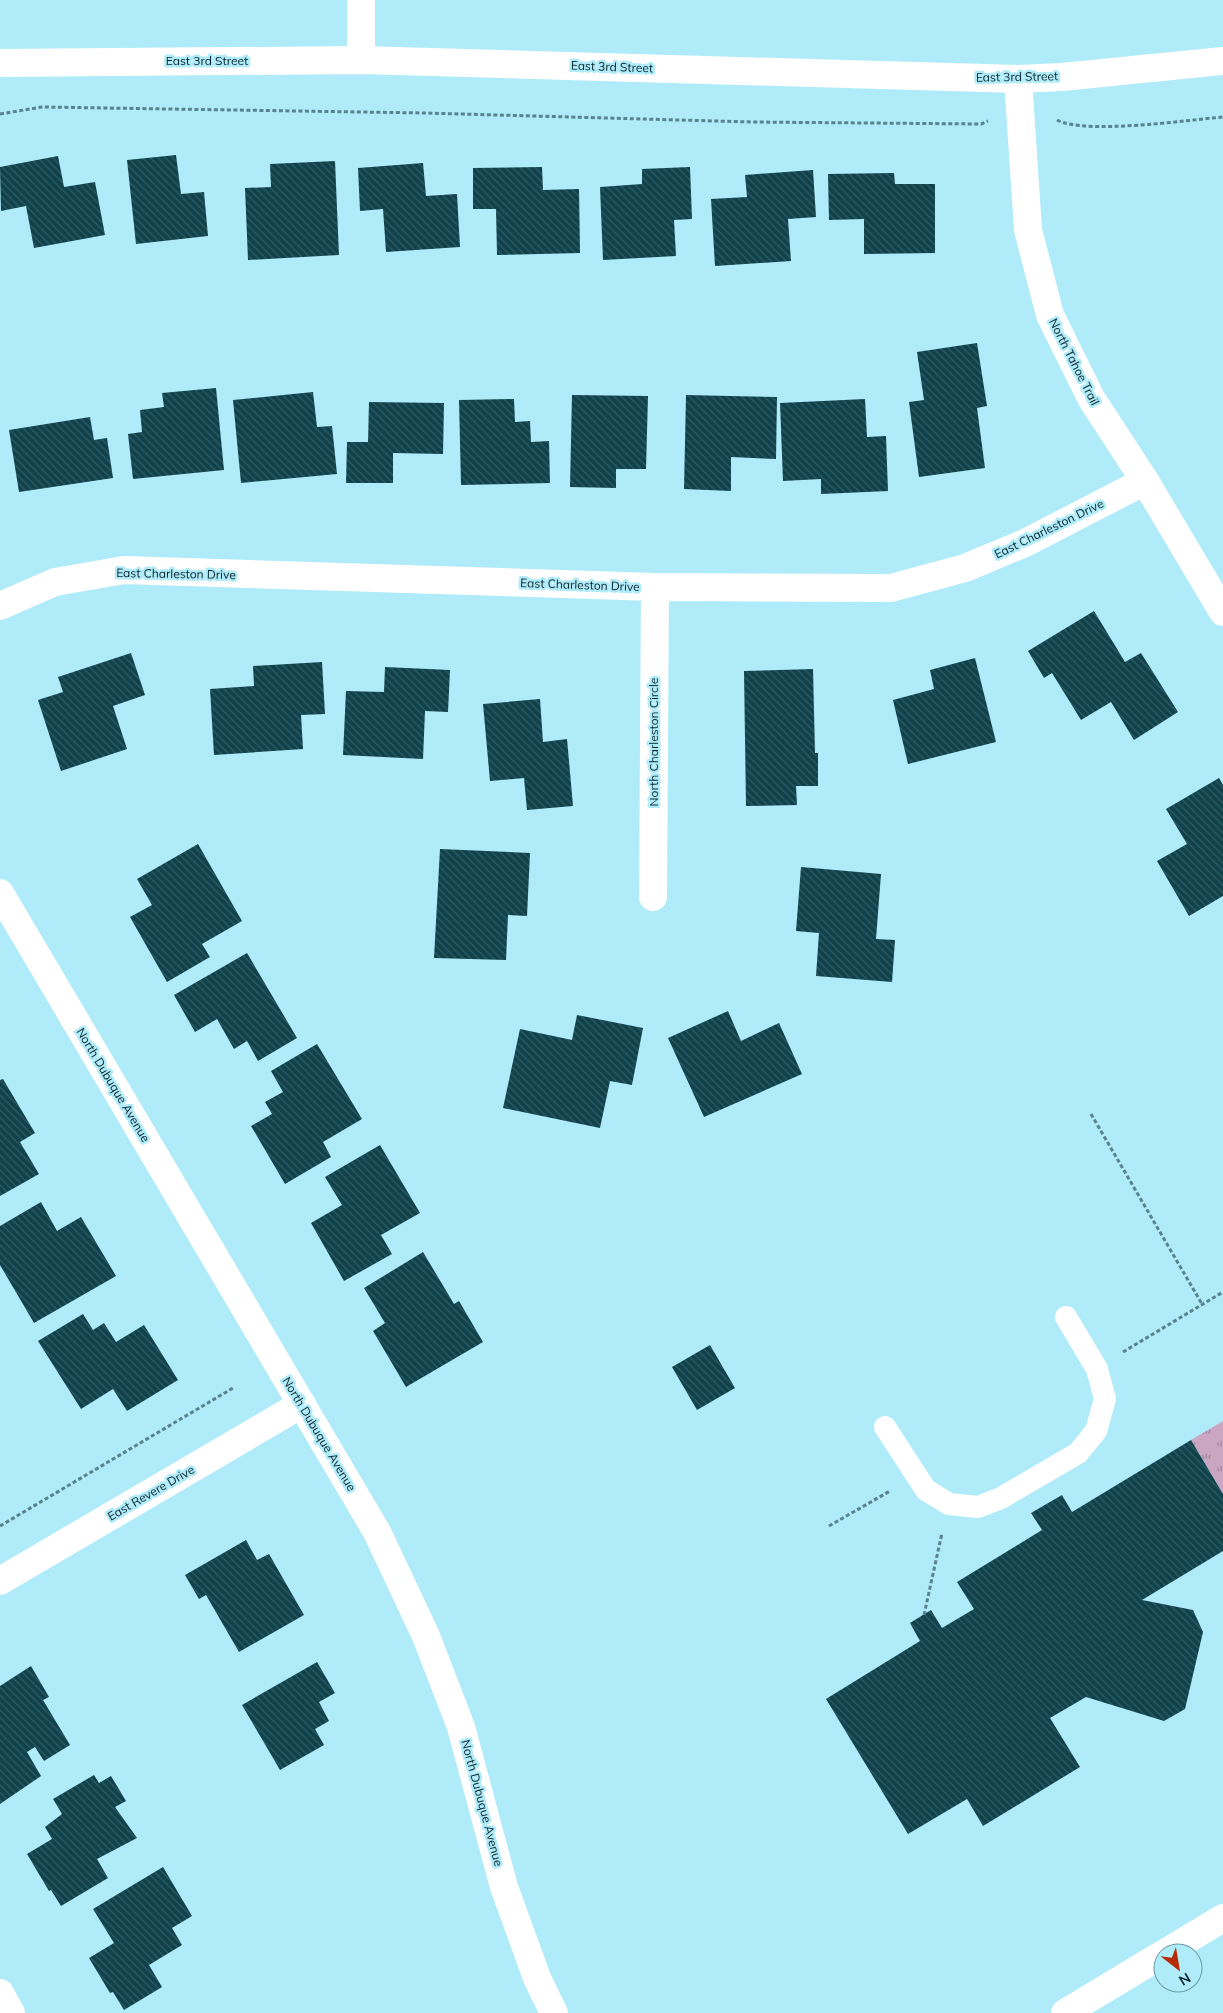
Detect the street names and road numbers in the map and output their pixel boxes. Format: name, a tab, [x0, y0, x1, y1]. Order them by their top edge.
street label: East 3rd Street	[166, 53, 248, 68]
street label: East 3rd Street	[571, 58, 653, 75]
street label: East 3rd Street	[976, 68, 1058, 85]
street label: North Tahoe Trail	[1046, 316, 1103, 408]
street label: East Charleston Drive	[992, 496, 1106, 562]
street label: East Charleston Drive	[116, 565, 236, 582]
street label: East Charleston Drive	[520, 575, 640, 594]
street label: North Charleston Circle	[646, 678, 661, 806]
street label: North Dubuque Avenue	[73, 1025, 153, 1145]
street label: North Dubuque Avenue	[279, 1374, 359, 1494]
street label: East Revere Drive	[105, 1462, 197, 1523]
street label: North Dubuque Avenue	[458, 1738, 507, 1868]

